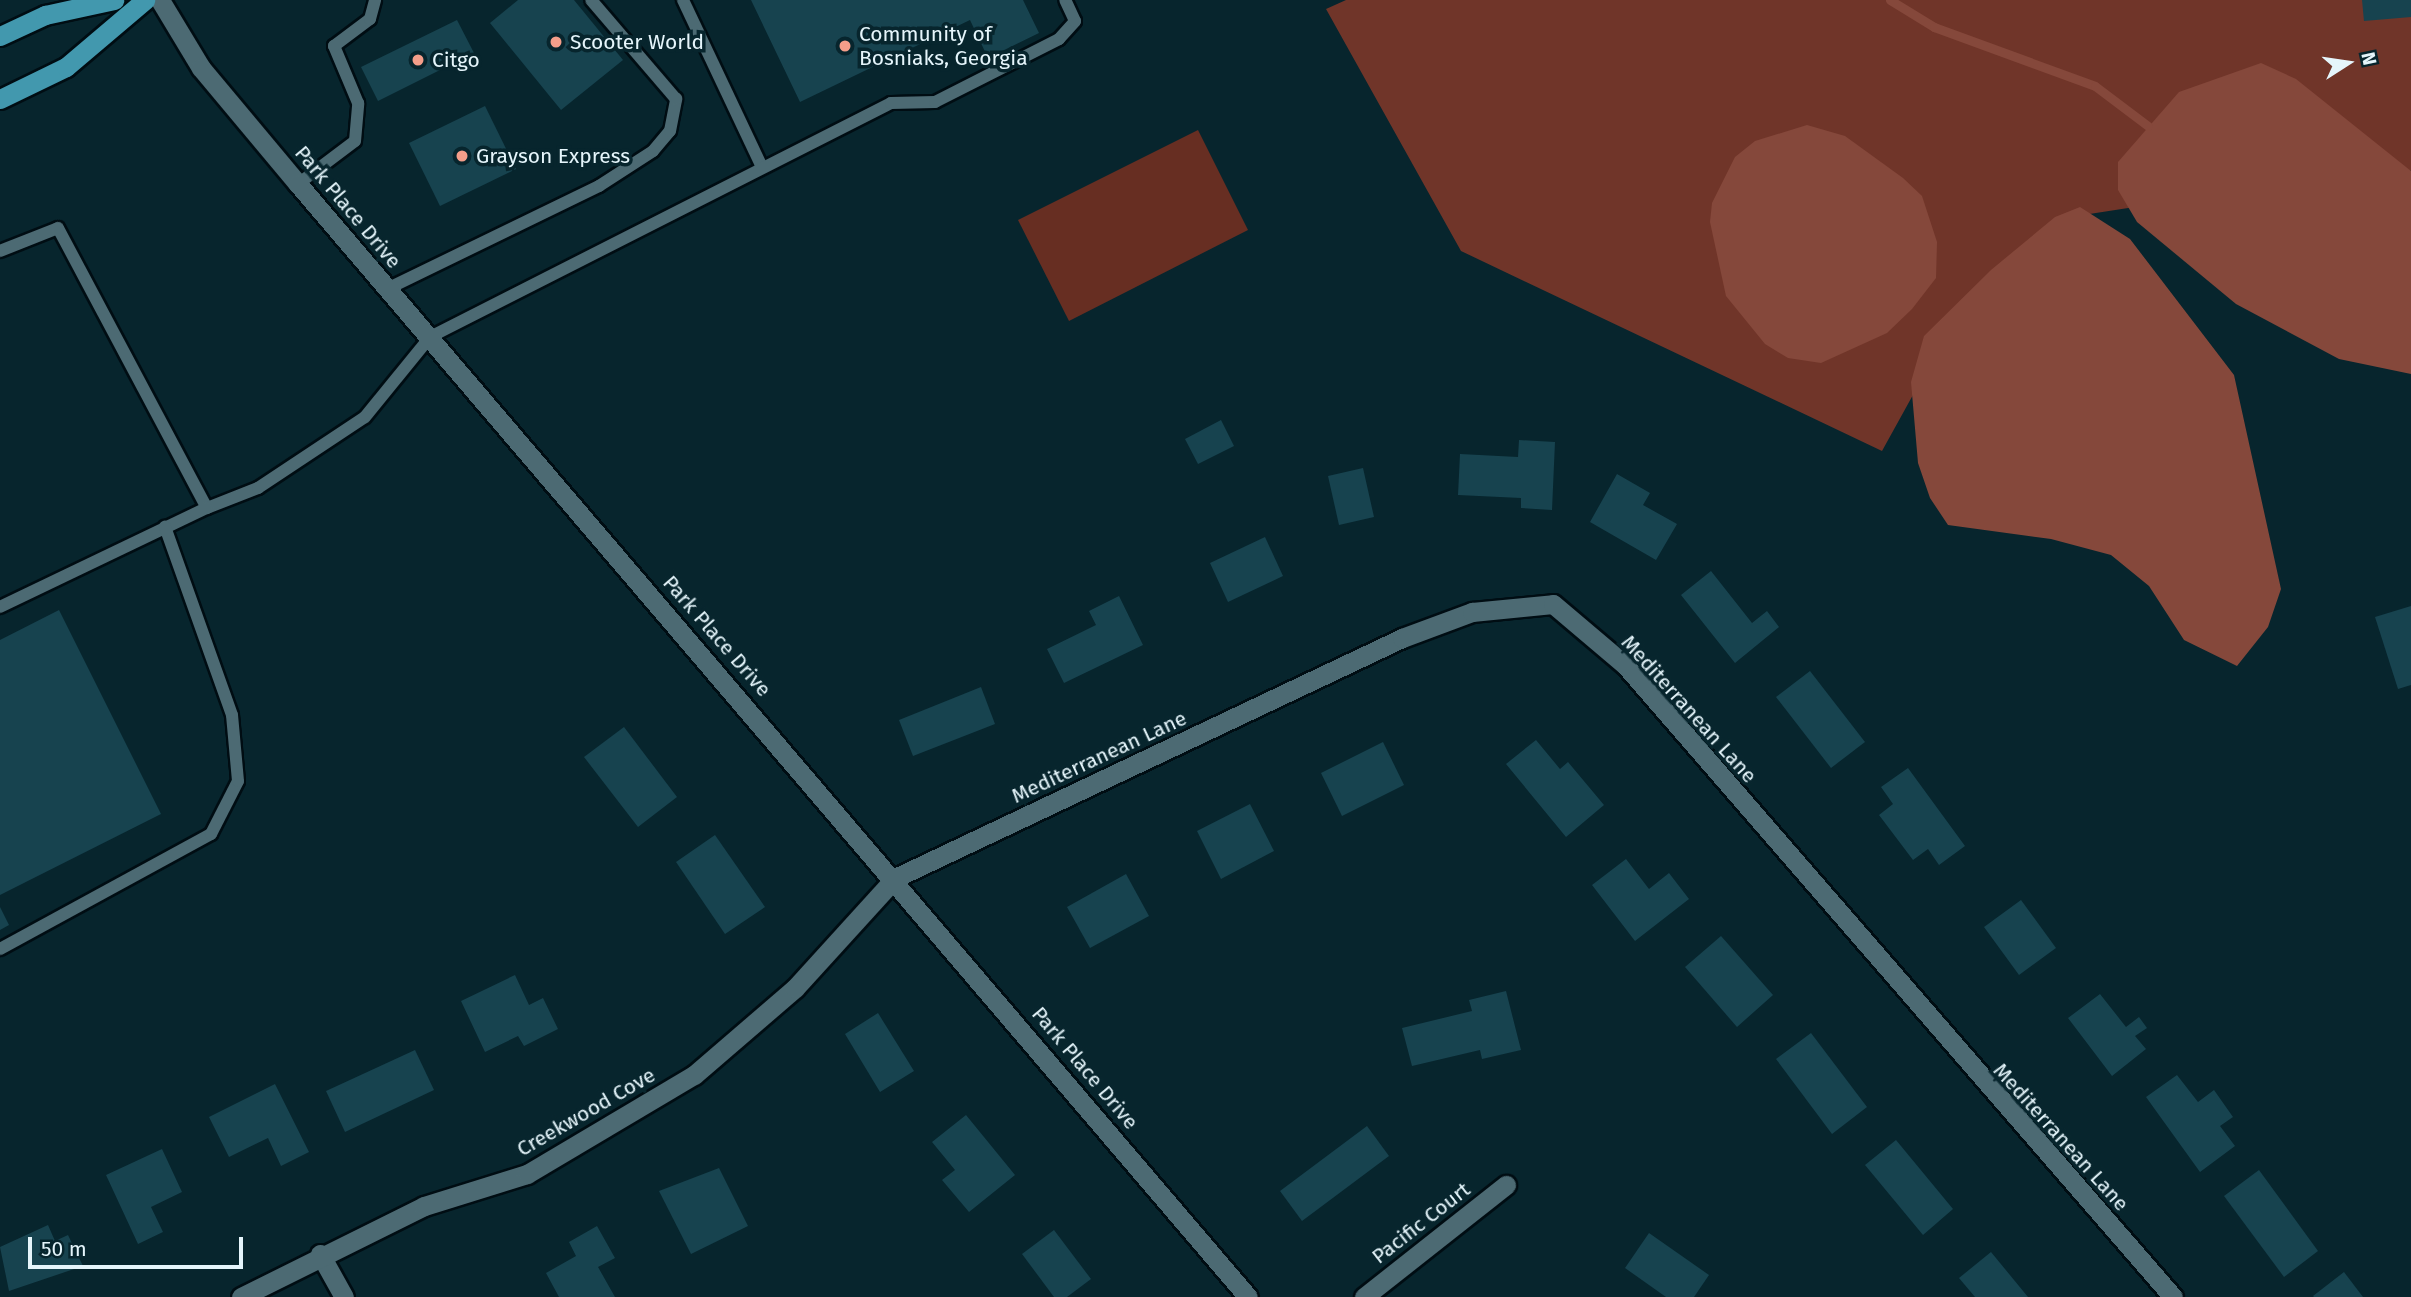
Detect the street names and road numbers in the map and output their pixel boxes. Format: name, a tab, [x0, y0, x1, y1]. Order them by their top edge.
street label: Park Place Drive	[289, 141, 407, 273]
street label: Park Place Drive	[658, 570, 776, 702]
street label: Mediterranean Lane	[1616, 630, 1762, 788]
street label: Mediterranean Lane	[1008, 705, 1190, 809]
street label: Park Place Drive	[1026, 1002, 1144, 1134]
street label: Mediterranean Lane	[1988, 1058, 2134, 1216]
street label: Creekwood Cove	[512, 1062, 660, 1162]
street label: Pacific Court	[1367, 1177, 1475, 1269]

